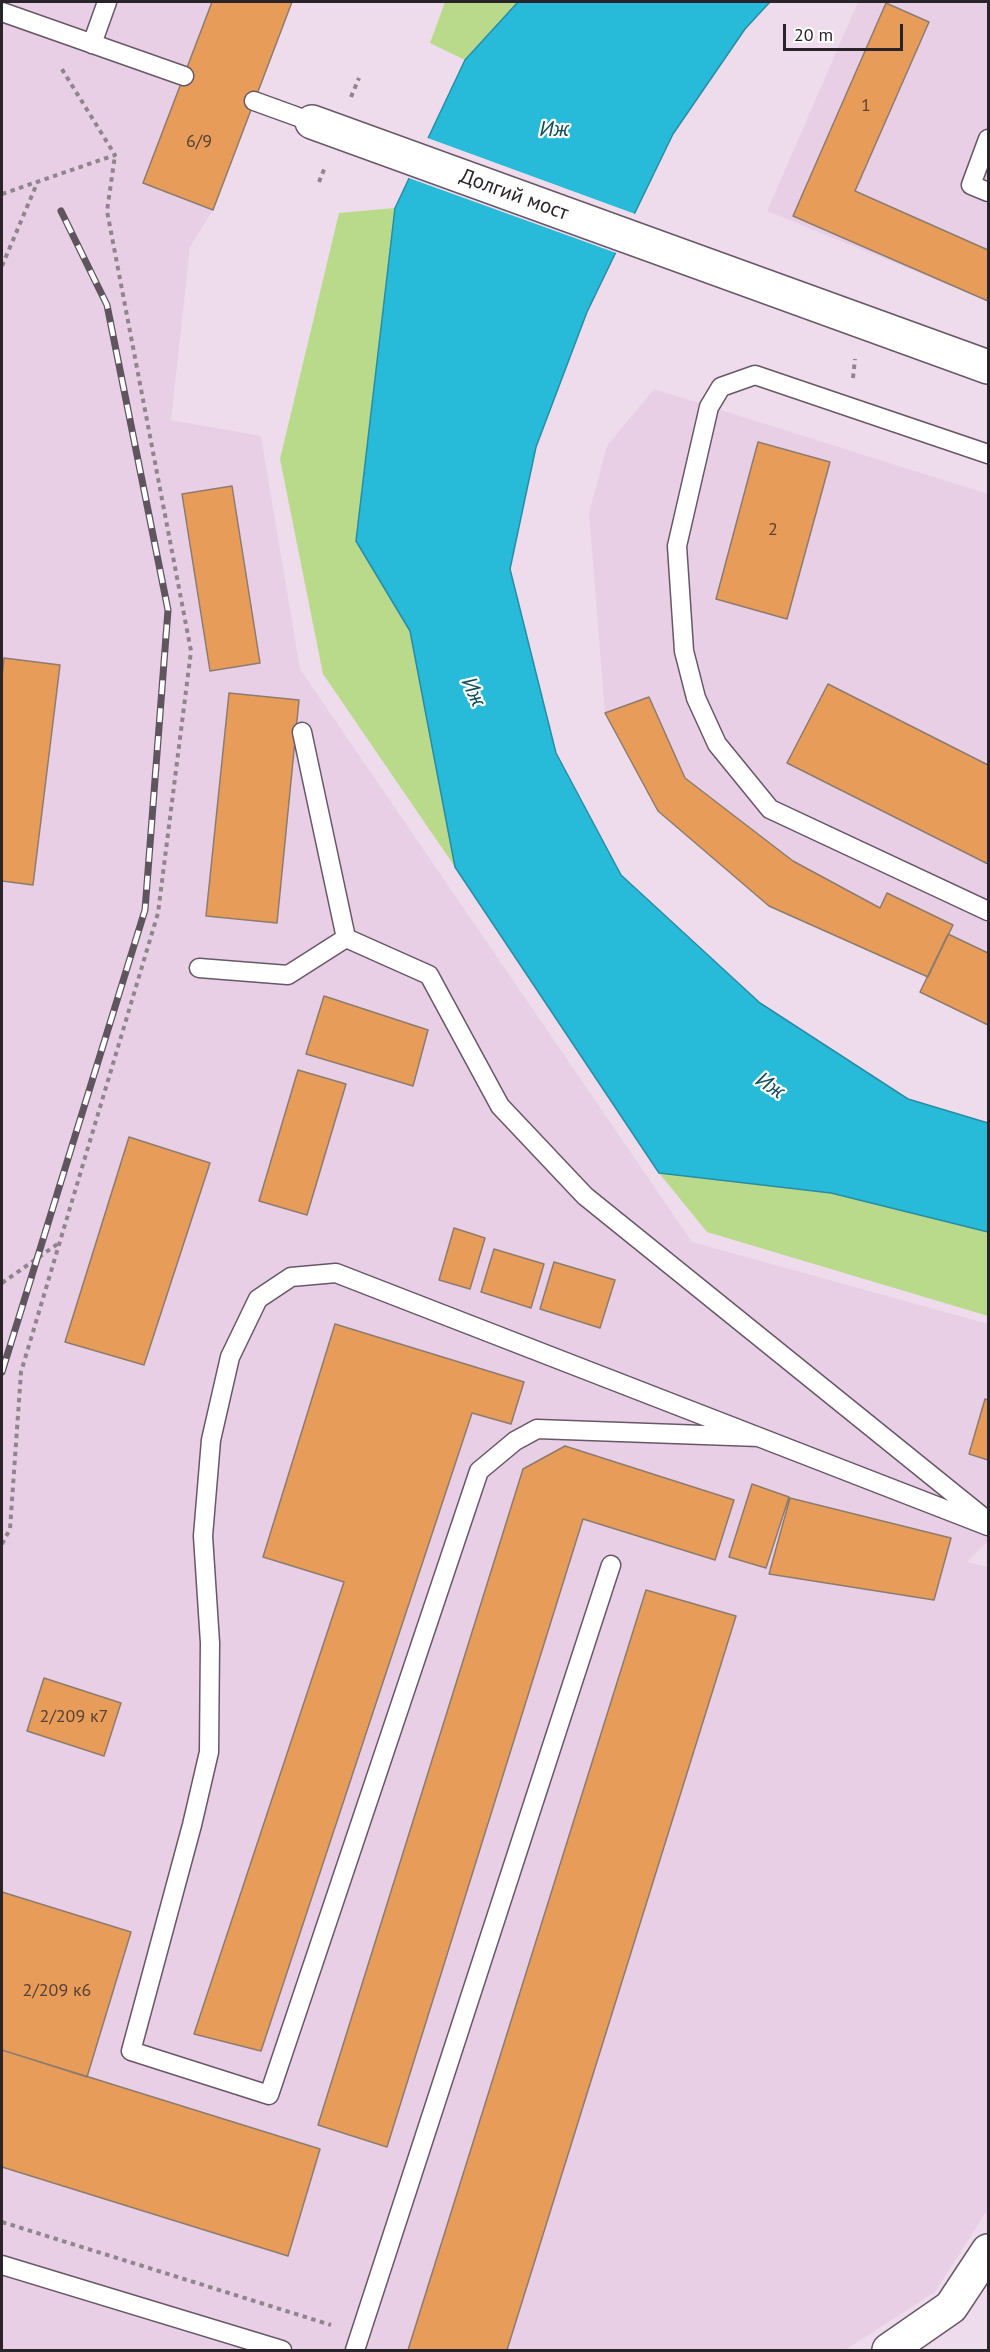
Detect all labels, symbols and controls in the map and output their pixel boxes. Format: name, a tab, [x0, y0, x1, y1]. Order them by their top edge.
scale bar	[786, 12, 906, 50]
text: 20 m	[794, 23, 833, 46]
house number: 1	[861, 95, 871, 117]
water label: Иж	[539, 117, 569, 143]
house number: 6/9	[186, 131, 212, 153]
street label: Долгий мост	[456, 164, 572, 226]
house number: 2	[768, 519, 778, 541]
water label: Иж	[455, 673, 491, 711]
water label: Иж	[750, 1067, 790, 1105]
house number: 2/209 к7	[40, 1706, 108, 1728]
house number: 2/209 к6	[23, 1980, 91, 2002]

